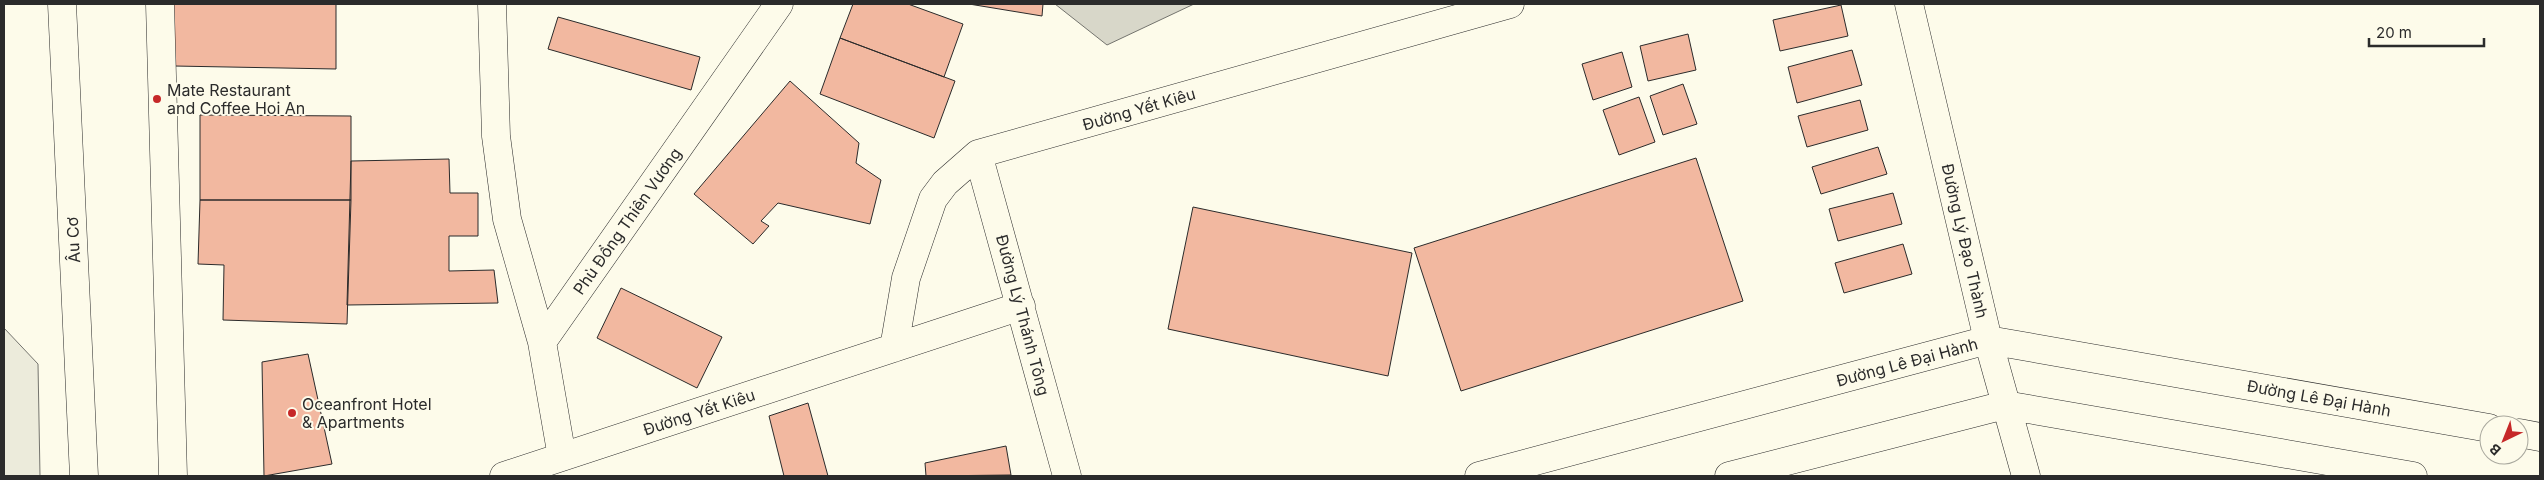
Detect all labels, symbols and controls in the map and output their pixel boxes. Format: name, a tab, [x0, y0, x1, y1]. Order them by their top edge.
scale bar	[2369, 15, 2484, 47]
text: 20 m	[2376, 23, 2412, 42]
place label: Mate Restaurant and Coffee Hoi An	[167, 80, 305, 118]
street label: Đường Yết Kiêu	[1080, 83, 1198, 135]
marker: Mate Restaurant and Coffee Hoi An	[151, 93, 163, 105]
street label: Phù Đổng Thiên Vương	[569, 144, 685, 298]
street label: Đường Lý Đạo Thành	[1937, 162, 1993, 320]
street label: Âu Cơ	[62, 216, 84, 264]
street label: Đường Lý Thánh Tông	[992, 232, 1054, 398]
street label: Đường Lê Đại Hành	[1834, 333, 1980, 391]
street label: Đường Lê Đại Hành	[2245, 375, 2393, 421]
street label: Đường Yết Kiêu	[640, 384, 758, 440]
place label: Oceanfront Hotel & Apartments	[302, 394, 432, 432]
marker: Oceanfront Hotel & Apartments	[286, 407, 298, 419]
north arrow	[2479, 415, 2529, 465]
text: B	[2486, 440, 2504, 459]

